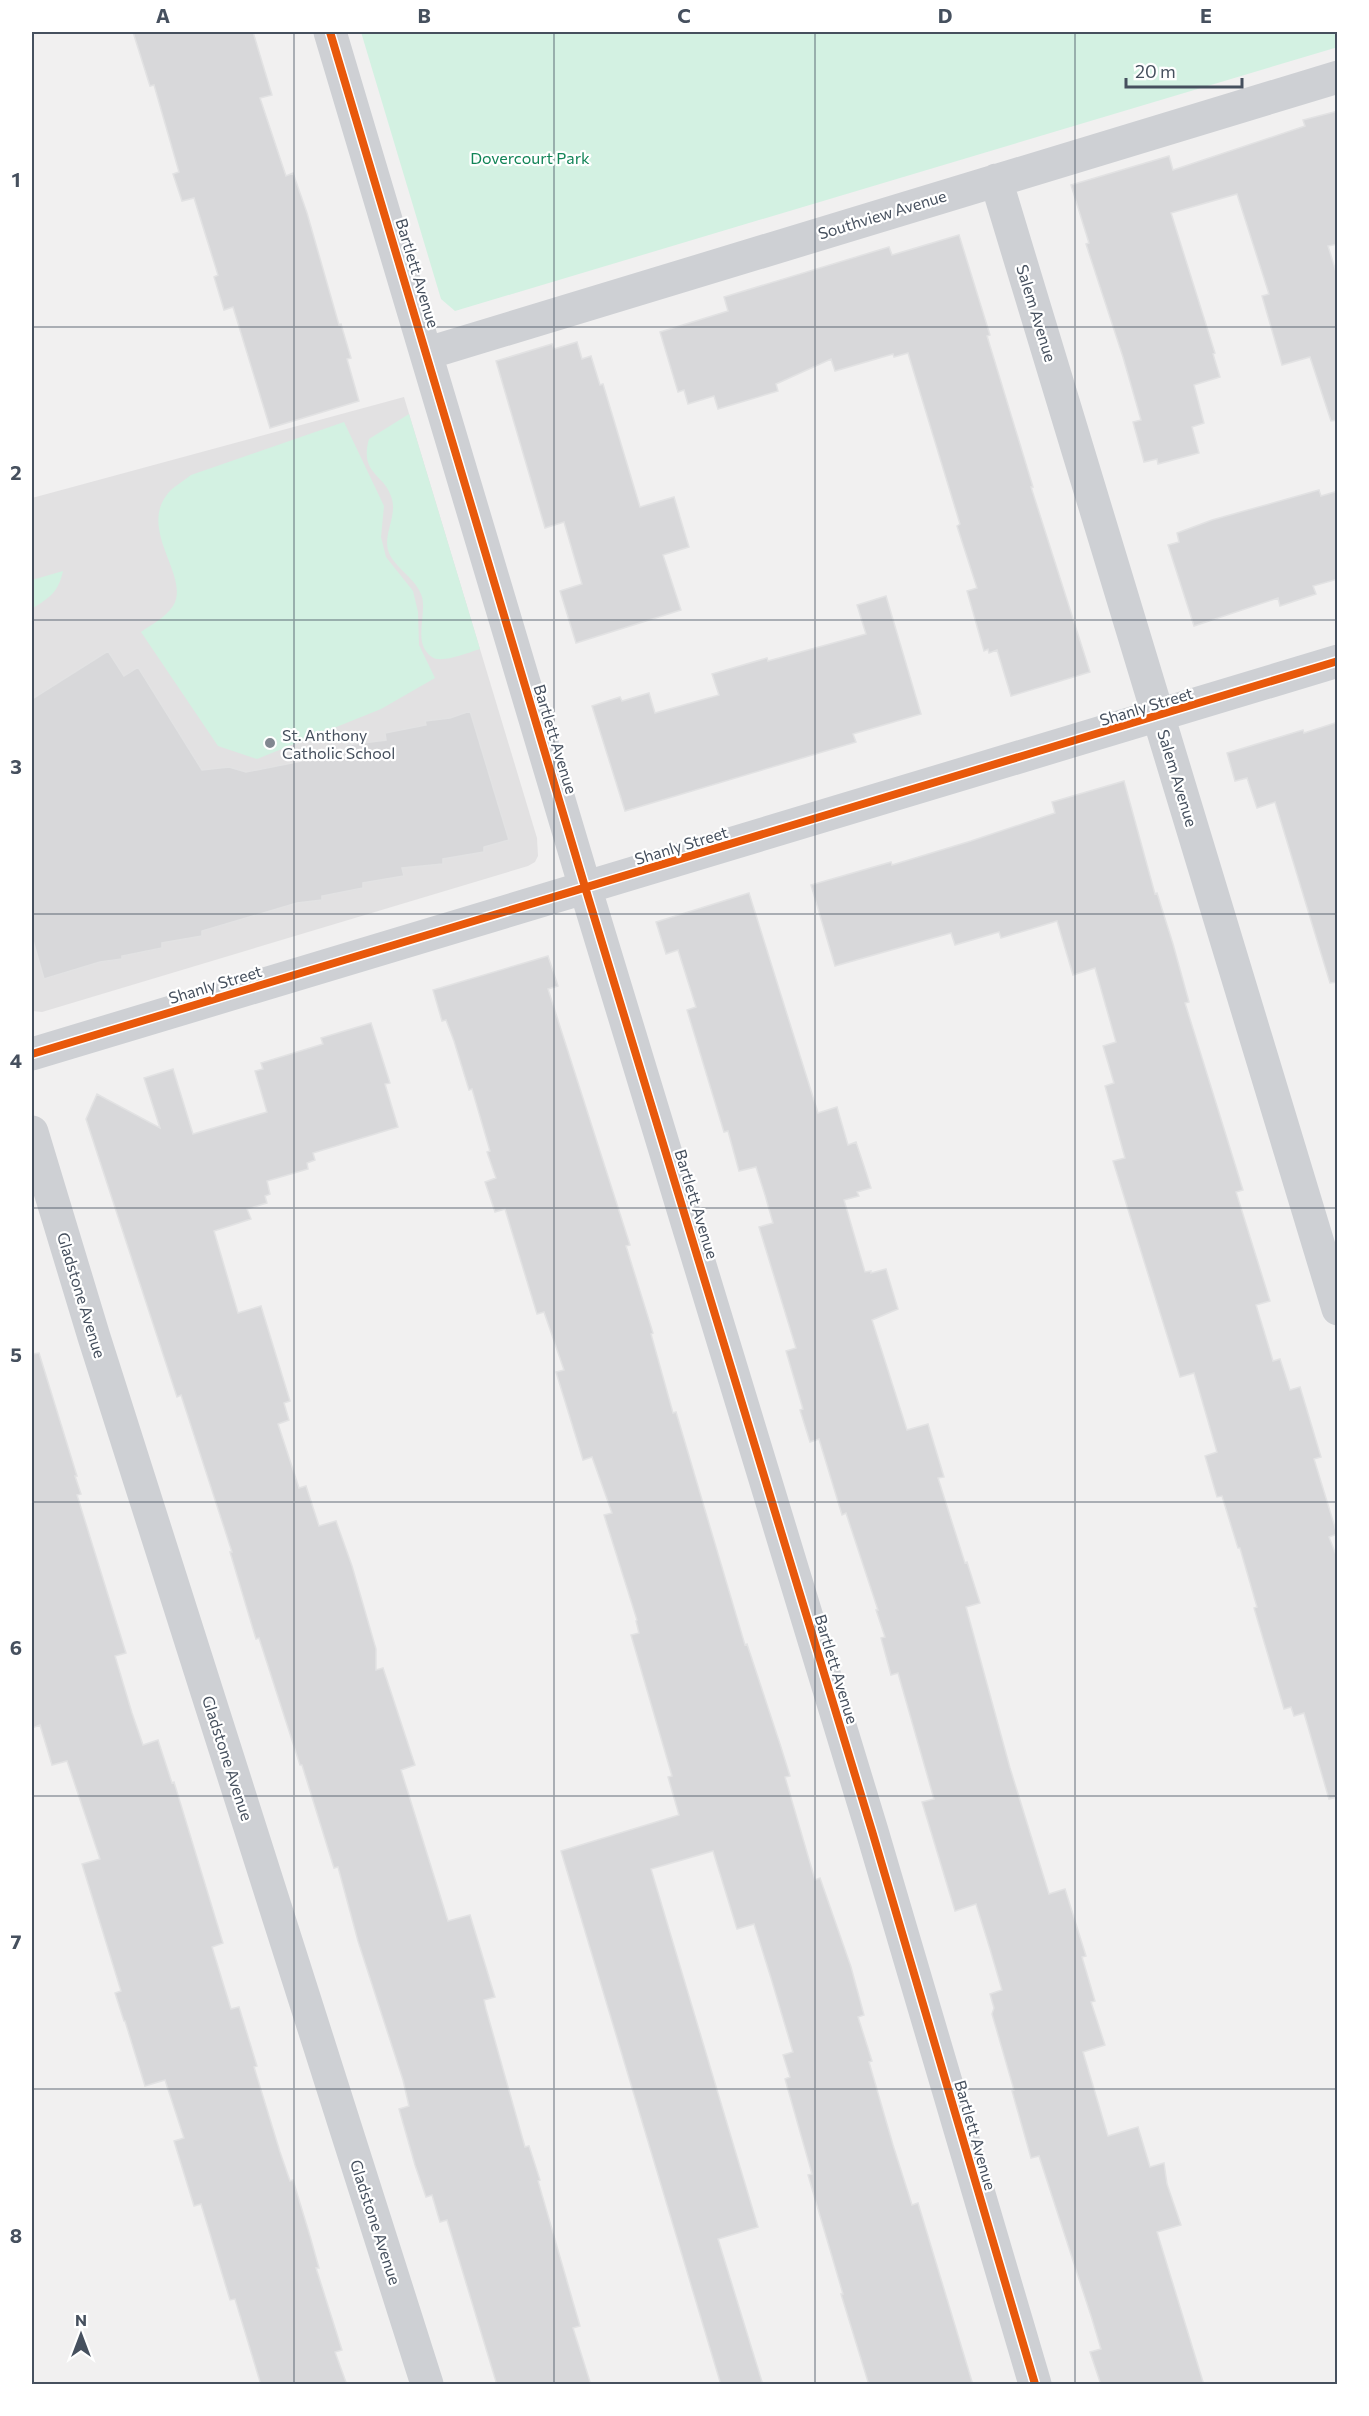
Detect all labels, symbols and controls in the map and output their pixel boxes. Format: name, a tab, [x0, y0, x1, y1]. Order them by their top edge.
text: A	[156, 3, 170, 27]
text: B	[417, 3, 431, 27]
text: C	[677, 3, 691, 27]
text: D	[938, 3, 952, 27]
text: E	[1200, 3, 1212, 27]
scale bar	[1126, 51, 1242, 89]
text: 20 m	[1135, 60, 1176, 82]
park label: Dovercourt Park	[470, 148, 590, 167]
text: 1	[11, 167, 21, 191]
street label: Southview Avenue	[816, 185, 948, 243]
street label: Bartlett Avenue	[392, 216, 444, 330]
street label: Salem Avenue	[1013, 262, 1061, 364]
text: 2	[10, 460, 22, 484]
street label: Bartlett Avenue	[530, 682, 582, 796]
street label: Shanly Street	[1097, 683, 1195, 729]
place label: St. Anthony Catholic School	[282, 725, 395, 762]
street label: Salem Avenue	[1154, 727, 1202, 829]
marker: St. Anthony Catholic School	[263, 736, 277, 750]
text: 3	[10, 754, 22, 778]
street label: Shanly Street	[632, 822, 730, 868]
street label: Shanly Street	[166, 961, 264, 1007]
text: 4	[10, 1048, 22, 1072]
street label: Bartlett Avenue	[671, 1147, 723, 1261]
street label: Gladstone Avenue	[54, 1230, 110, 1360]
text: 5	[10, 1342, 22, 1366]
street label: Bartlett Avenue	[811, 1612, 863, 1726]
text: 6	[10, 1635, 22, 1659]
street label: Gladstone Avenue	[199, 1693, 257, 1823]
text: 7	[11, 1929, 22, 1953]
street label: Bartlett Avenue	[951, 2078, 1001, 2192]
street label: Gladstone Avenue	[347, 2157, 405, 2287]
text: 8	[10, 2223, 22, 2247]
north arrow	[51, 2305, 111, 2365]
text: N	[75, 2310, 87, 2329]

